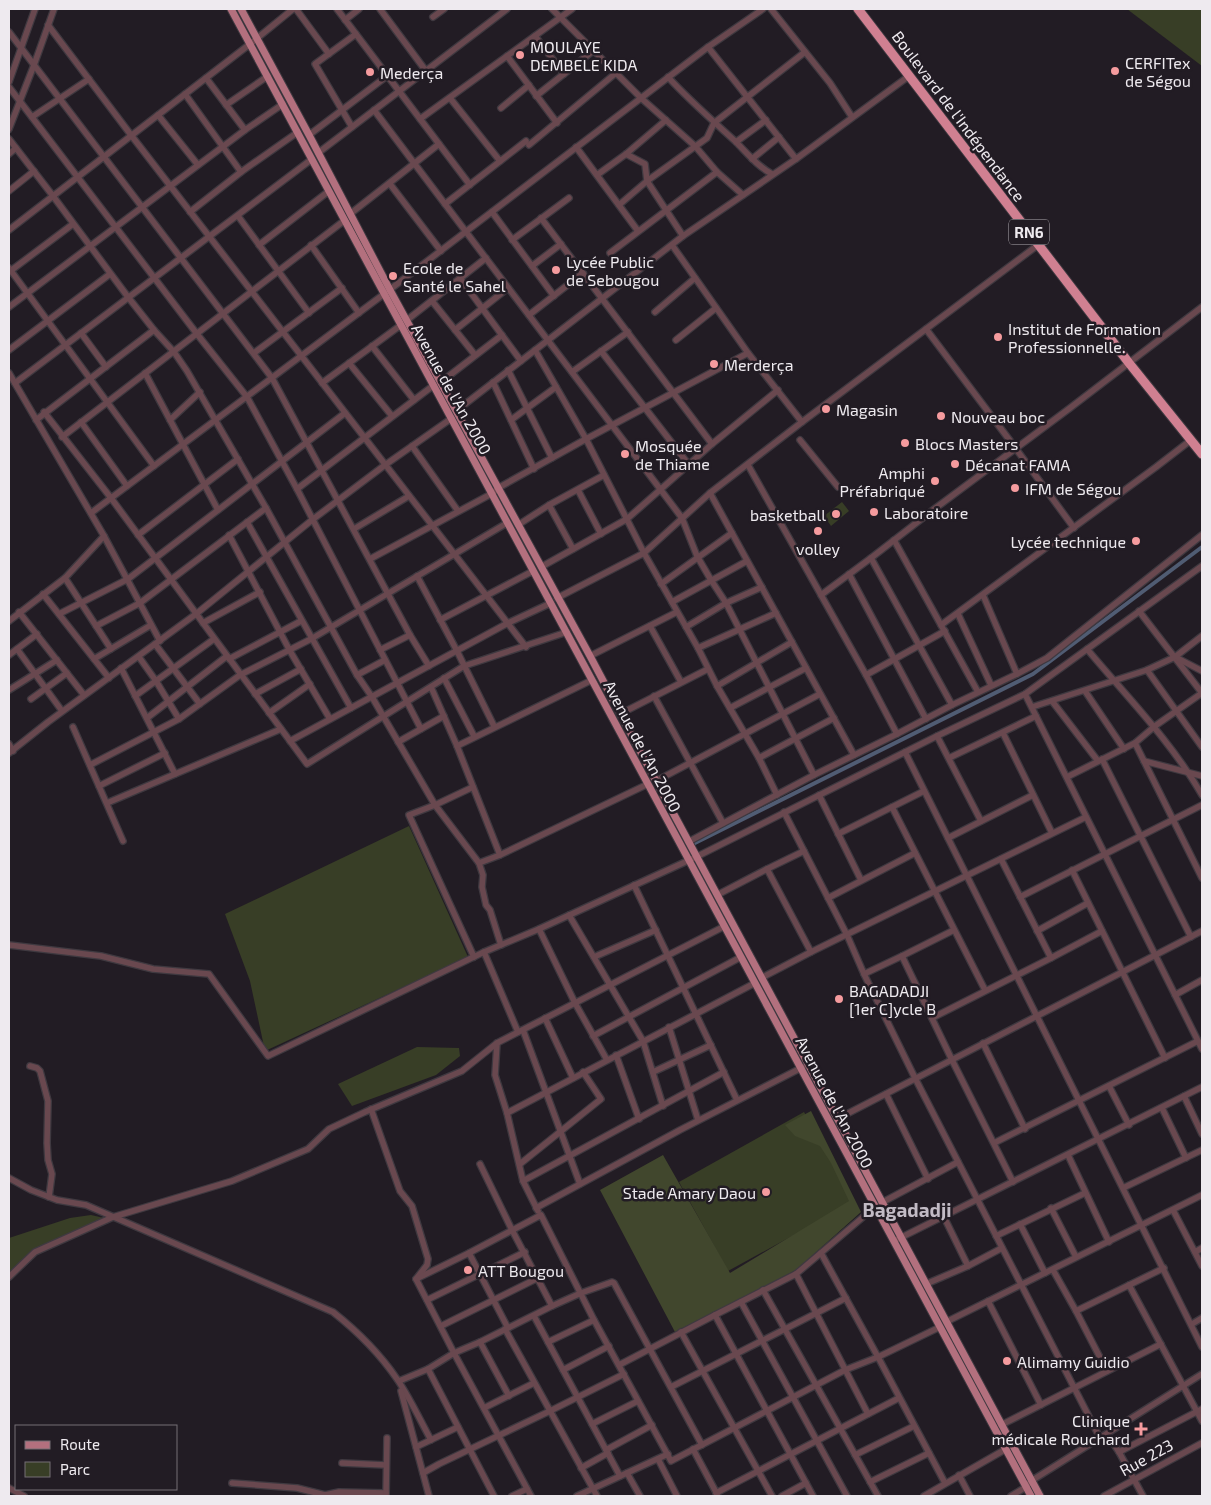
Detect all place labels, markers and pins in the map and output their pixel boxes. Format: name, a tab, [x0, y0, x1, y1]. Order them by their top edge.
place label: MOULAYE DEMBELE KIDA	[530, 37, 637, 74]
marker: MOULAYE DEMBELE KIDA	[514, 49, 526, 61]
place label: CERFITex de Ségou	[1125, 53, 1191, 90]
place label: Mederça	[380, 63, 443, 83]
marker: CERFITex de Ségou	[1109, 65, 1121, 77]
marker: Mederça	[364, 66, 376, 78]
place label: Lycée Public de Sebougou	[566, 252, 659, 289]
place label: Ecole de Santé le Sahel	[403, 258, 506, 295]
marker: Lycée Public de Sebougou	[550, 264, 562, 276]
marker: Ecole de Santé le Sahel	[387, 270, 399, 282]
place label: Institut de Formation Professionnelle.	[1008, 319, 1161, 356]
marker: Institut de Formation Professionnelle.	[992, 331, 1004, 343]
place label: Merderça	[724, 355, 793, 375]
marker: Merderça	[708, 358, 720, 370]
place label: Magasin	[836, 400, 898, 419]
marker: Magasin	[820, 403, 832, 415]
place label: Nouveau boc	[951, 407, 1045, 426]
marker: Nouveau boc	[935, 410, 947, 422]
place label: Blocs Masters	[915, 434, 1018, 453]
place label: Mosquée de Thiame	[635, 436, 710, 473]
marker: Blocs Masters	[899, 437, 911, 449]
marker: Mosquée de Thiame	[619, 448, 631, 460]
place label: Décanat FAMA	[965, 455, 1070, 474]
marker: Décanat FAMA	[949, 458, 961, 470]
place label: Amphi Préfabriqué	[840, 463, 925, 500]
marker: Amphi Préfabriqué	[929, 475, 941, 487]
place label: IFM de Ségou	[1025, 479, 1121, 498]
marker: IFM de Ségou	[1009, 482, 1021, 494]
place label: Laboratoire	[884, 503, 968, 522]
place label: basketball	[750, 505, 826, 524]
marker: Laboratoire	[868, 506, 880, 518]
marker: basketball	[830, 508, 842, 520]
marker: volley	[812, 525, 824, 537]
place label: Lycée technique	[1010, 532, 1126, 551]
marker: Lycée technique	[1130, 535, 1142, 547]
place label: volley	[796, 539, 841, 558]
place label: BAGADADJI [1er C]ycle B	[849, 981, 936, 1018]
marker: BAGADADJI [1er C]ycle B	[833, 993, 845, 1005]
place label: Stade Amary Daou	[623, 1183, 756, 1202]
marker: Stade Amary Daou	[760, 1186, 772, 1198]
place label: ATT Bougou	[478, 1261, 564, 1280]
marker: ATT Bougou	[462, 1264, 474, 1276]
place label: Alimamy Guidio	[1017, 1352, 1130, 1371]
marker: Alimamy Guidio	[1001, 1355, 1013, 1367]
place label: Clinique médicale Rouchard	[991, 1411, 1130, 1448]
marker: Clinique médicale Rouchard	[1134, 1422, 1148, 1436]

